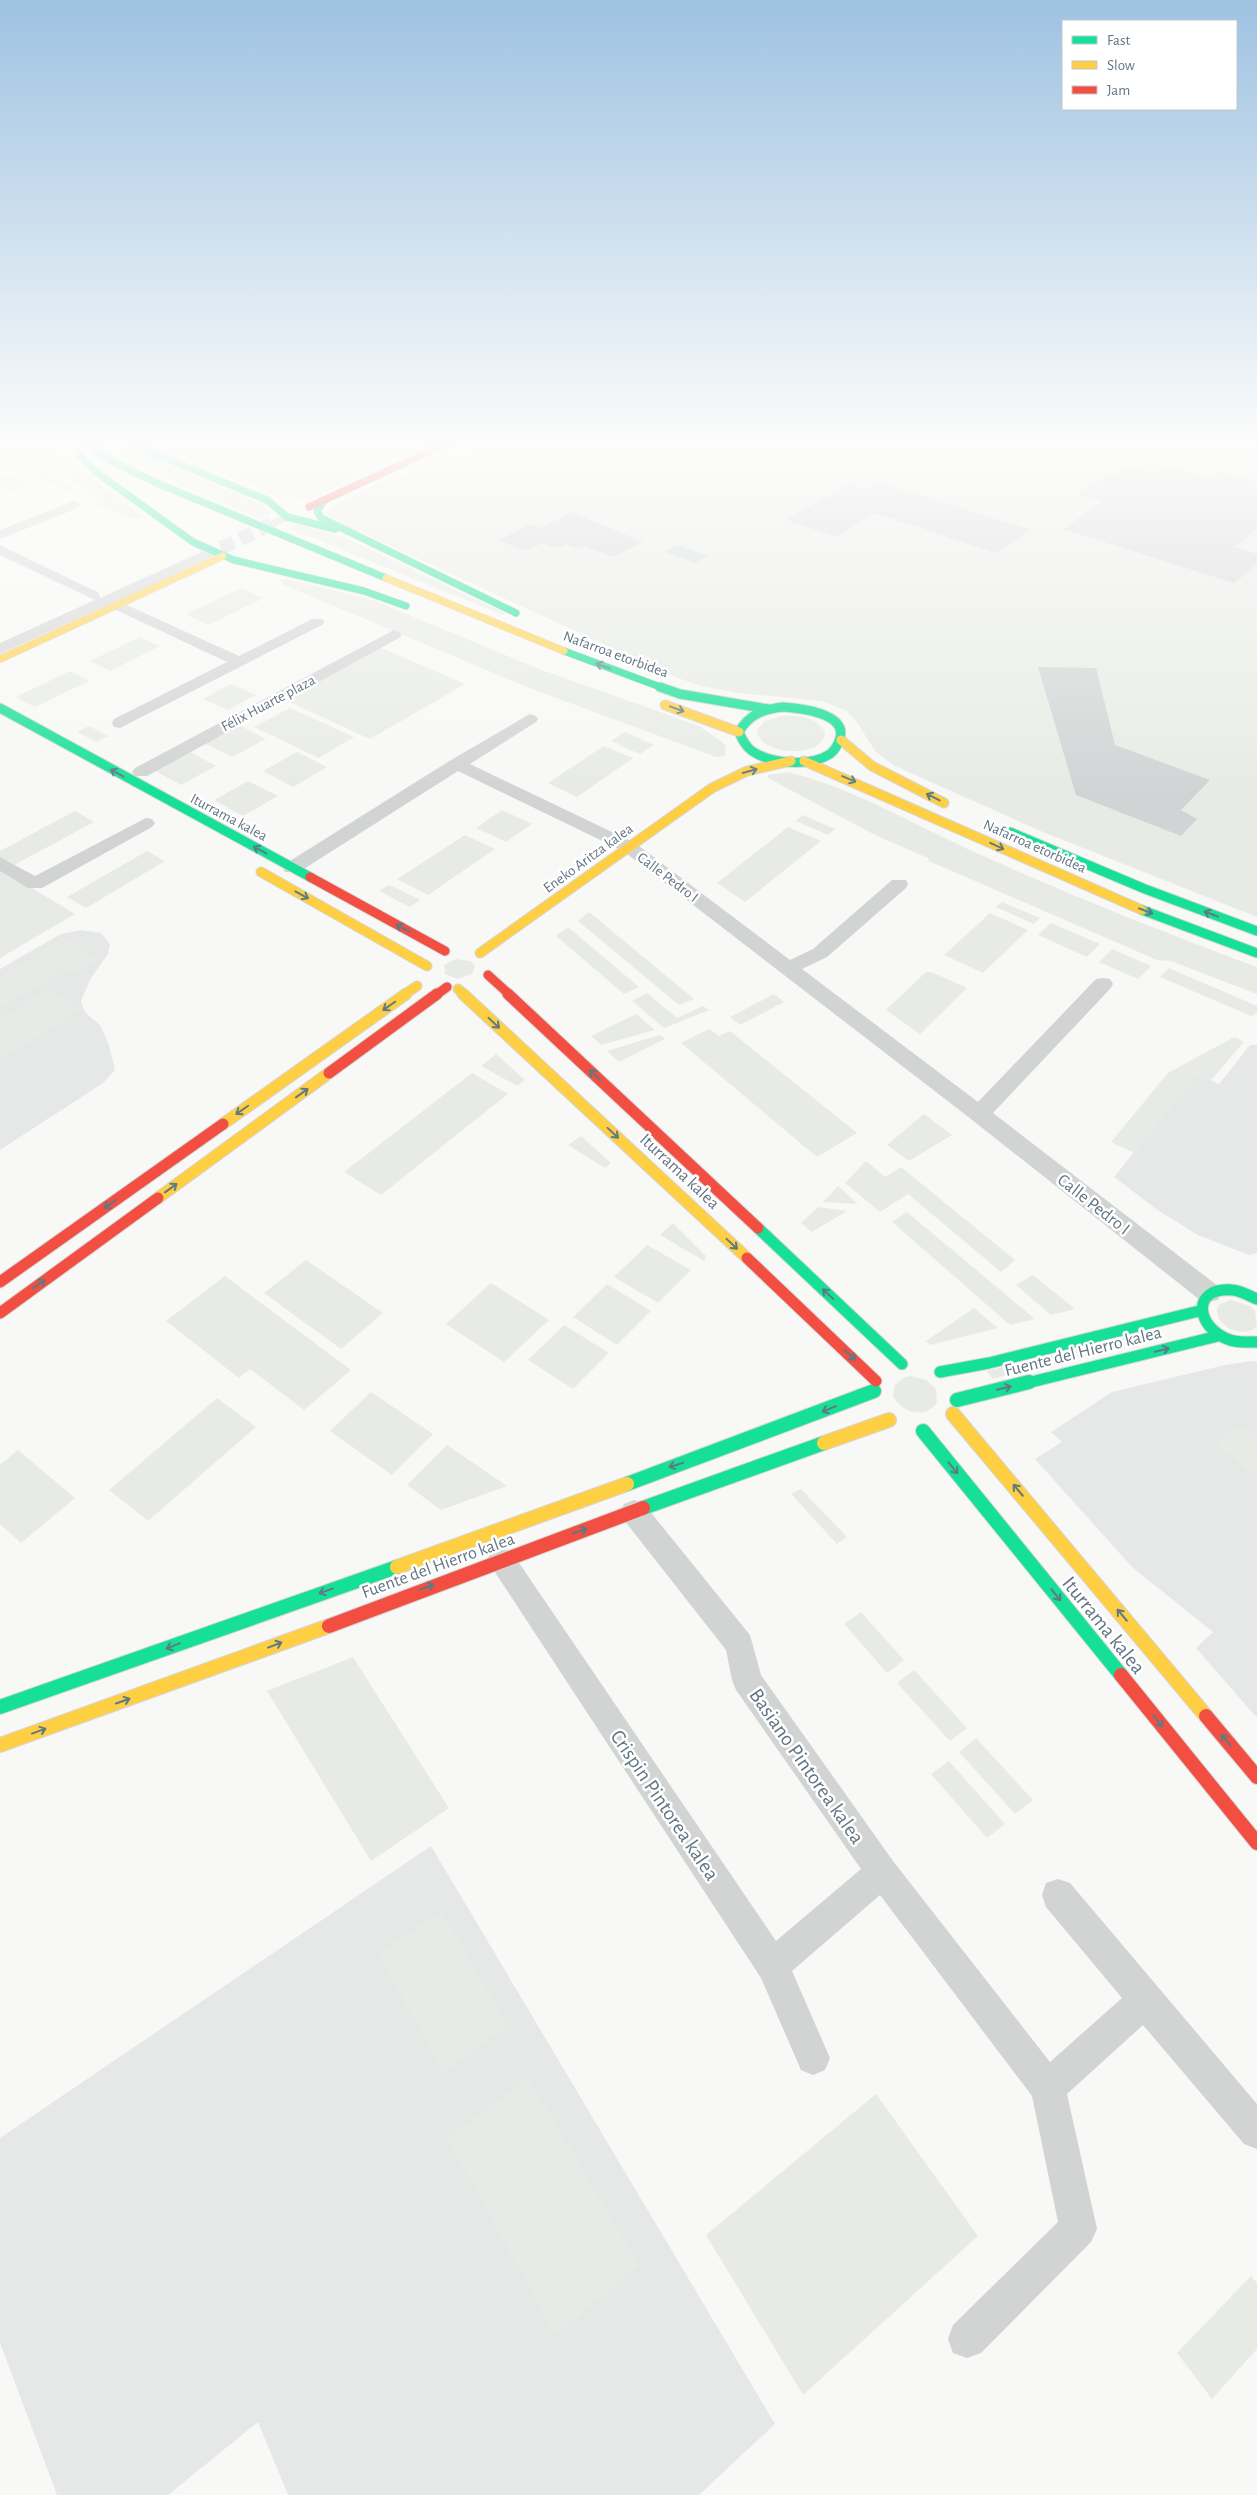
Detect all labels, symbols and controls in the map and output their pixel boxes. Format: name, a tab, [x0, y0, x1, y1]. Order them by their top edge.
legend	[1062, 20, 1237, 110]
text: Fast	[1107, 33, 1131, 48]
text: Slow	[1107, 58, 1135, 73]
text: Jam	[1107, 83, 1130, 98]
street label: Nafarroa etorbidea	[561, 628, 671, 680]
one-way arrow	[596, 661, 611, 670]
street label: Félix Huarte plaza	[219, 672, 318, 734]
one-way arrow	[668, 705, 684, 714]
one-way arrow	[742, 766, 758, 776]
one-way arrow	[109, 768, 124, 778]
one-way arrow	[841, 774, 856, 784]
street label: Iturrama kalea	[188, 791, 270, 844]
one-way arrow	[925, 792, 940, 802]
street label: Nafarroa etorbidea	[981, 817, 1089, 876]
street label: Eneko Aritza kalea	[541, 821, 636, 896]
one-way arrow	[989, 842, 1004, 852]
one-way arrow	[253, 845, 267, 855]
street label: Calle Pedro I	[634, 850, 701, 905]
one-way arrow	[295, 891, 309, 901]
one-way arrow	[1138, 907, 1153, 916]
one-way arrow	[1204, 909, 1220, 918]
one-way arrow	[396, 922, 410, 932]
one-way arrow	[382, 1001, 396, 1011]
one-way arrow	[487, 1017, 500, 1029]
one-way arrow	[588, 1069, 601, 1081]
one-way arrow	[295, 1088, 309, 1098]
one-way arrow	[235, 1105, 249, 1115]
one-way arrow	[606, 1127, 619, 1139]
street label: Iturrama kalea	[636, 1130, 723, 1213]
street label: Calle Pedro I	[1054, 1171, 1133, 1239]
one-way arrow	[164, 1183, 177, 1194]
one-way arrow	[103, 1199, 117, 1209]
one-way arrow	[726, 1238, 738, 1250]
one-way arrow	[32, 1279, 46, 1289]
one-way arrow	[822, 1288, 835, 1300]
street label: Fuente del Hierro kalea	[1003, 1324, 1164, 1380]
one-way arrow	[1154, 1345, 1170, 1354]
one-way arrow	[844, 1349, 856, 1361]
one-way arrow	[996, 1383, 1012, 1392]
one-way arrow	[821, 1405, 837, 1414]
one-way arrow	[668, 1461, 684, 1471]
one-way arrow	[948, 1462, 959, 1475]
one-way arrow	[1012, 1484, 1023, 1497]
one-way arrow	[572, 1526, 588, 1536]
street label: Fuente del Hierro kalea	[360, 1530, 517, 1602]
street label: Iturrama kalea	[1058, 1573, 1149, 1678]
one-way arrow	[419, 1582, 435, 1591]
one-way arrow	[318, 1587, 334, 1597]
one-way arrow	[1050, 1588, 1061, 1601]
one-way arrow	[1116, 1609, 1127, 1622]
one-way arrow	[267, 1640, 283, 1649]
one-way arrow	[166, 1642, 181, 1652]
street label: Basiano Pintorea kalea	[745, 1685, 868, 1848]
one-way arrow	[115, 1696, 130, 1705]
one-way arrow	[1153, 1714, 1164, 1727]
one-way arrow	[31, 1726, 46, 1735]
street label: Crispin Pintorea kalea	[607, 1726, 723, 1885]
one-way arrow	[1220, 1733, 1231, 1746]

